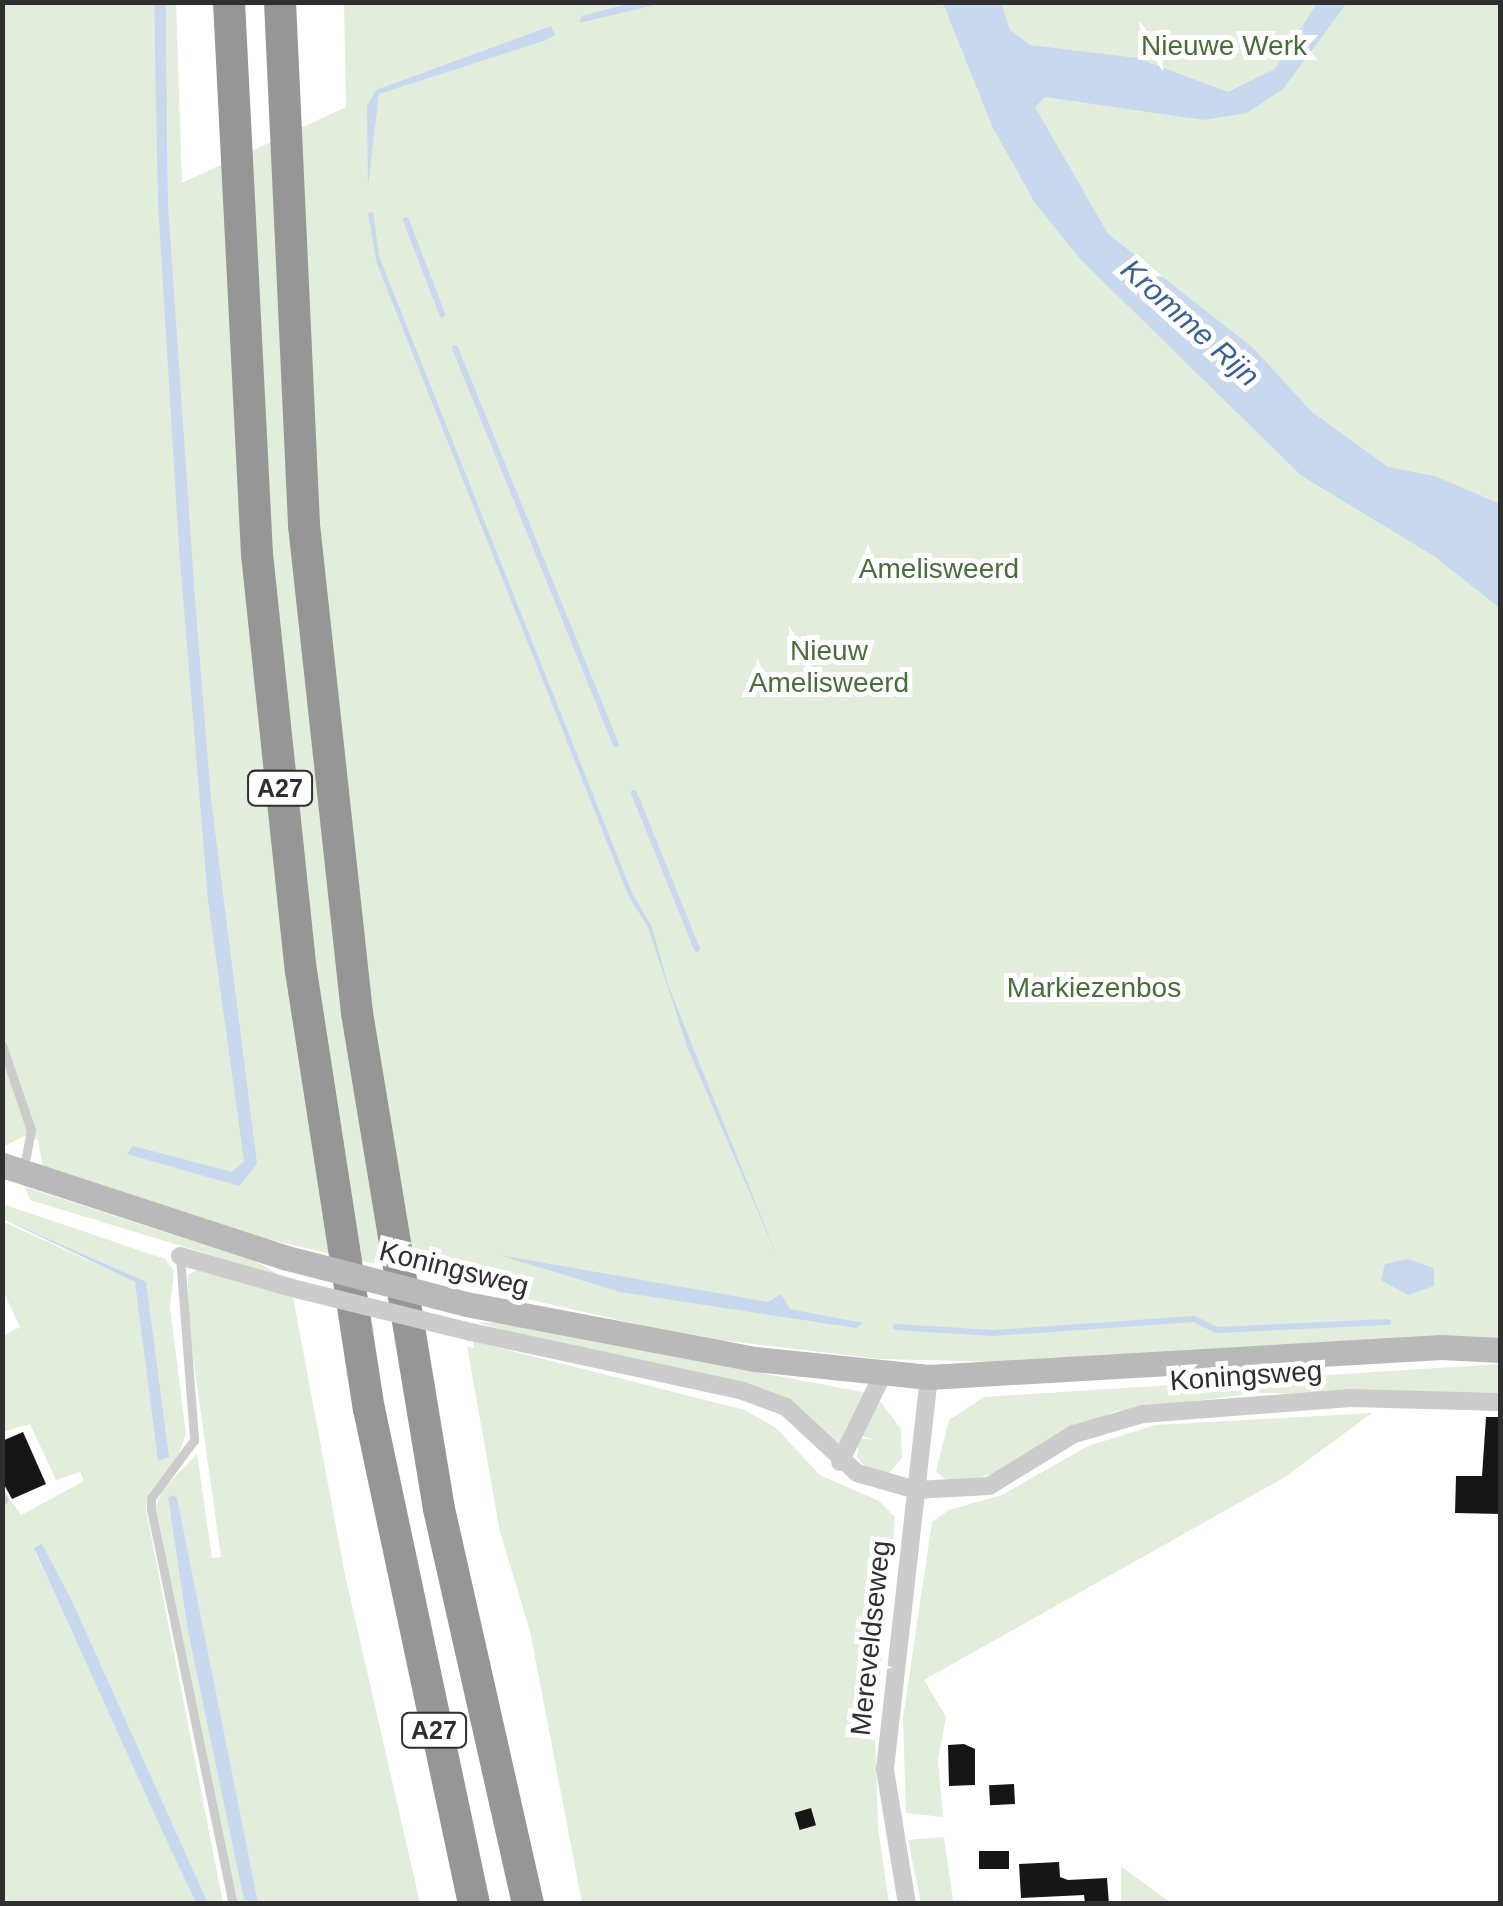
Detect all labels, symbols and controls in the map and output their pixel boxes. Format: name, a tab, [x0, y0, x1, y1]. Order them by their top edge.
park label: Nieuwe Werk	[1141, 29, 1307, 63]
water label: Kromme Rijn	[1114, 252, 1266, 394]
park label: Amelisweerd	[859, 552, 1019, 586]
park label: Nieuw Amelisweerd	[749, 634, 909, 700]
road number: A27	[245, 768, 315, 808]
park label: Markiezenbos	[1007, 971, 1181, 1005]
street label: Koningsweg	[376, 1234, 532, 1304]
street label: Koningsweg	[1169, 1354, 1323, 1398]
street label: Mereveldseweg	[844, 1539, 898, 1737]
road number: A27	[399, 1710, 469, 1750]

